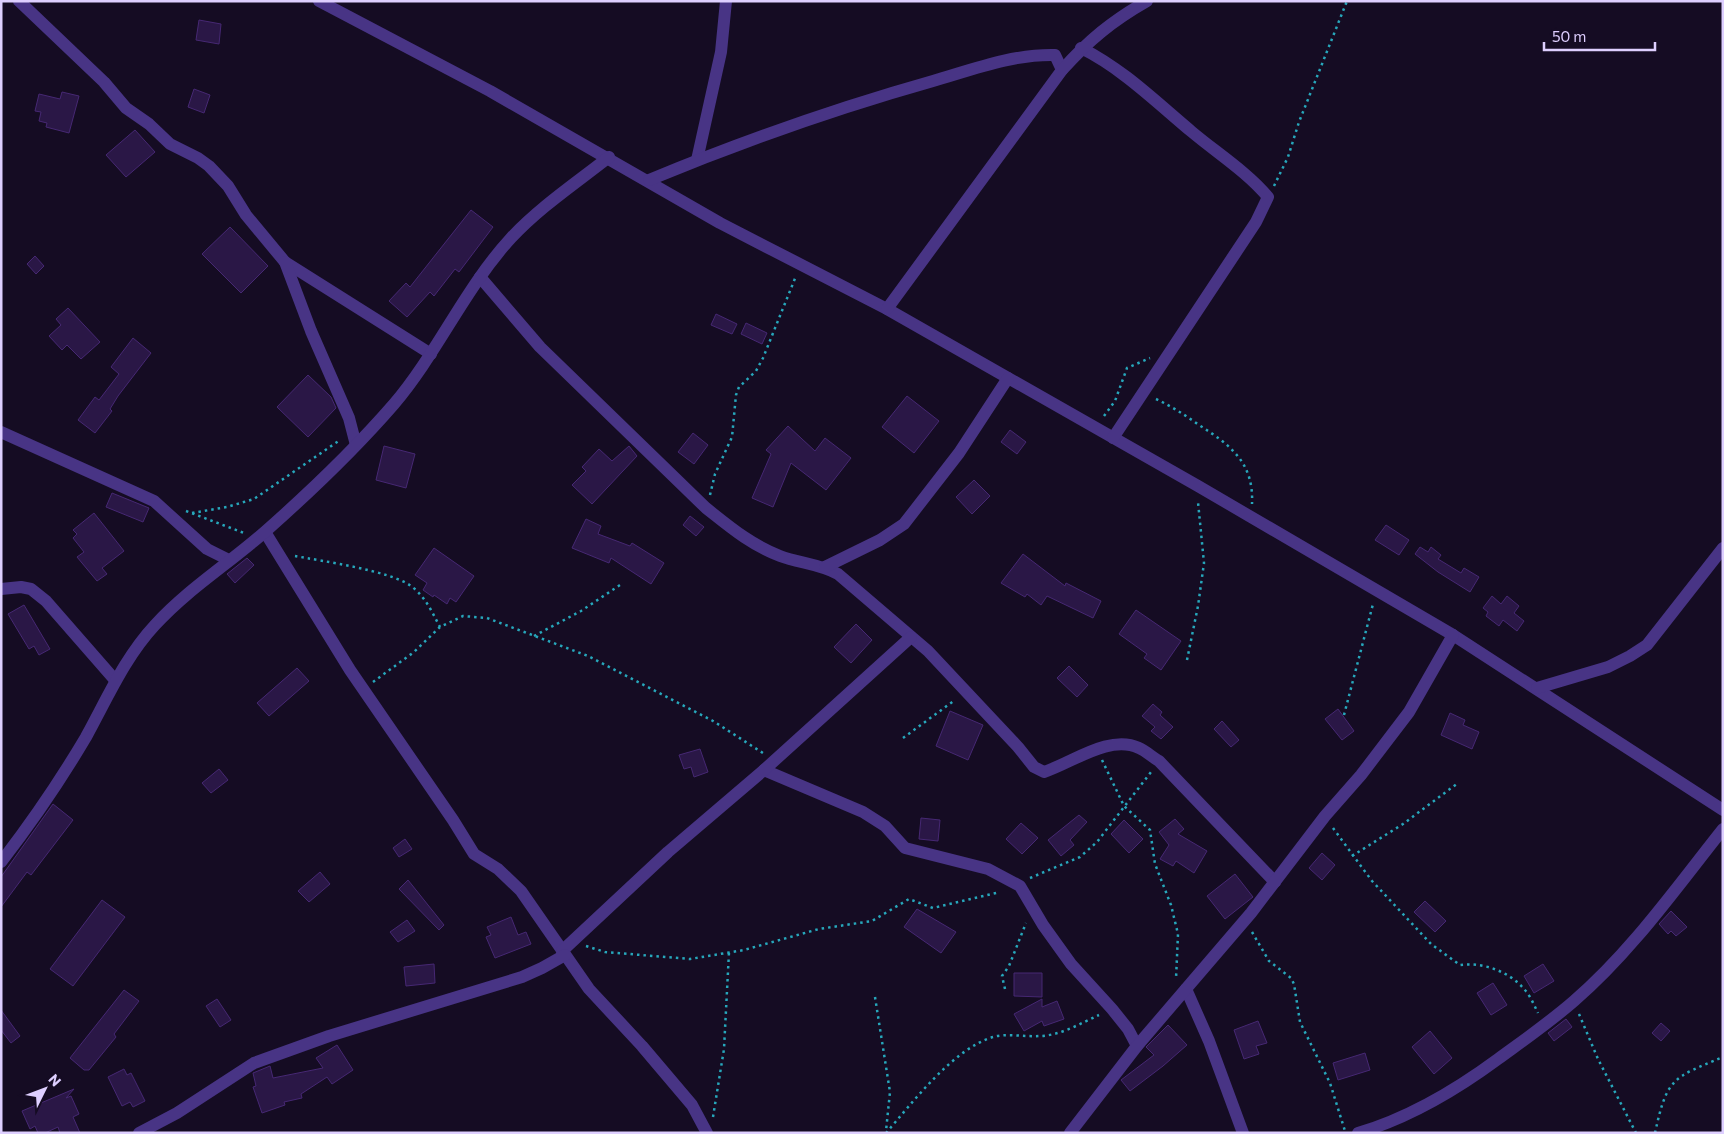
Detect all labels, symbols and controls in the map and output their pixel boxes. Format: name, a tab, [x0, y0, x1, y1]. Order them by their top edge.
scale bar	[1544, 20, 1655, 52]
text: 50 m	[1552, 27, 1586, 45]
north arrow	[20, 1064, 70, 1114]
text: N	[45, 1070, 65, 1090]

